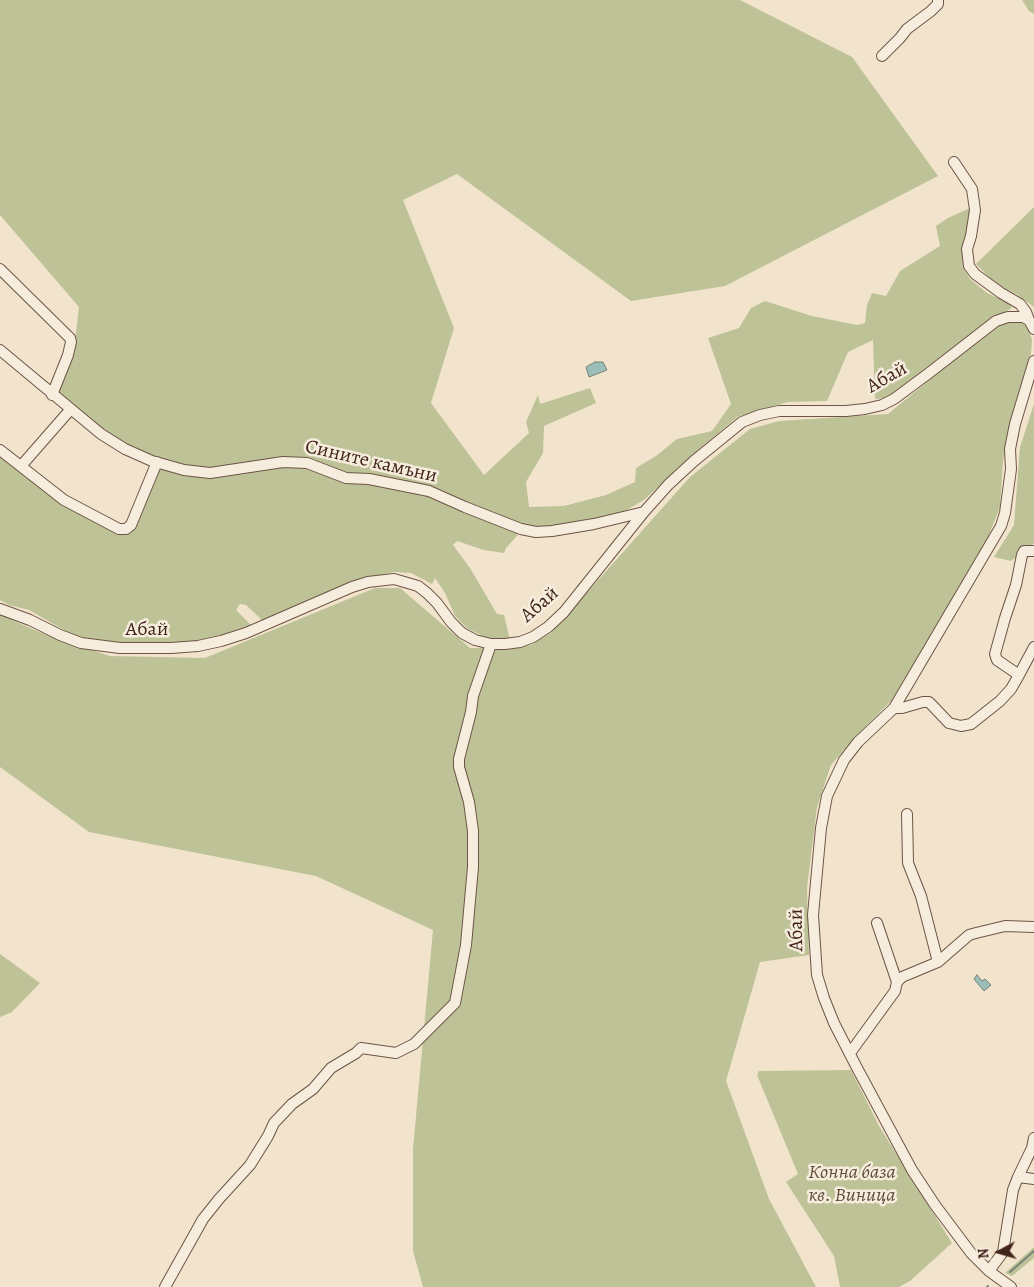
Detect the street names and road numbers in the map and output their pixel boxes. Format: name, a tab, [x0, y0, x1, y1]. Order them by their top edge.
street label: Абай	[862, 357, 912, 399]
street label: Сините камъни	[303, 435, 439, 489]
street label: Абай	[516, 582, 564, 628]
street label: Абай	[126, 618, 168, 642]
street label: Абай	[785, 908, 809, 952]

